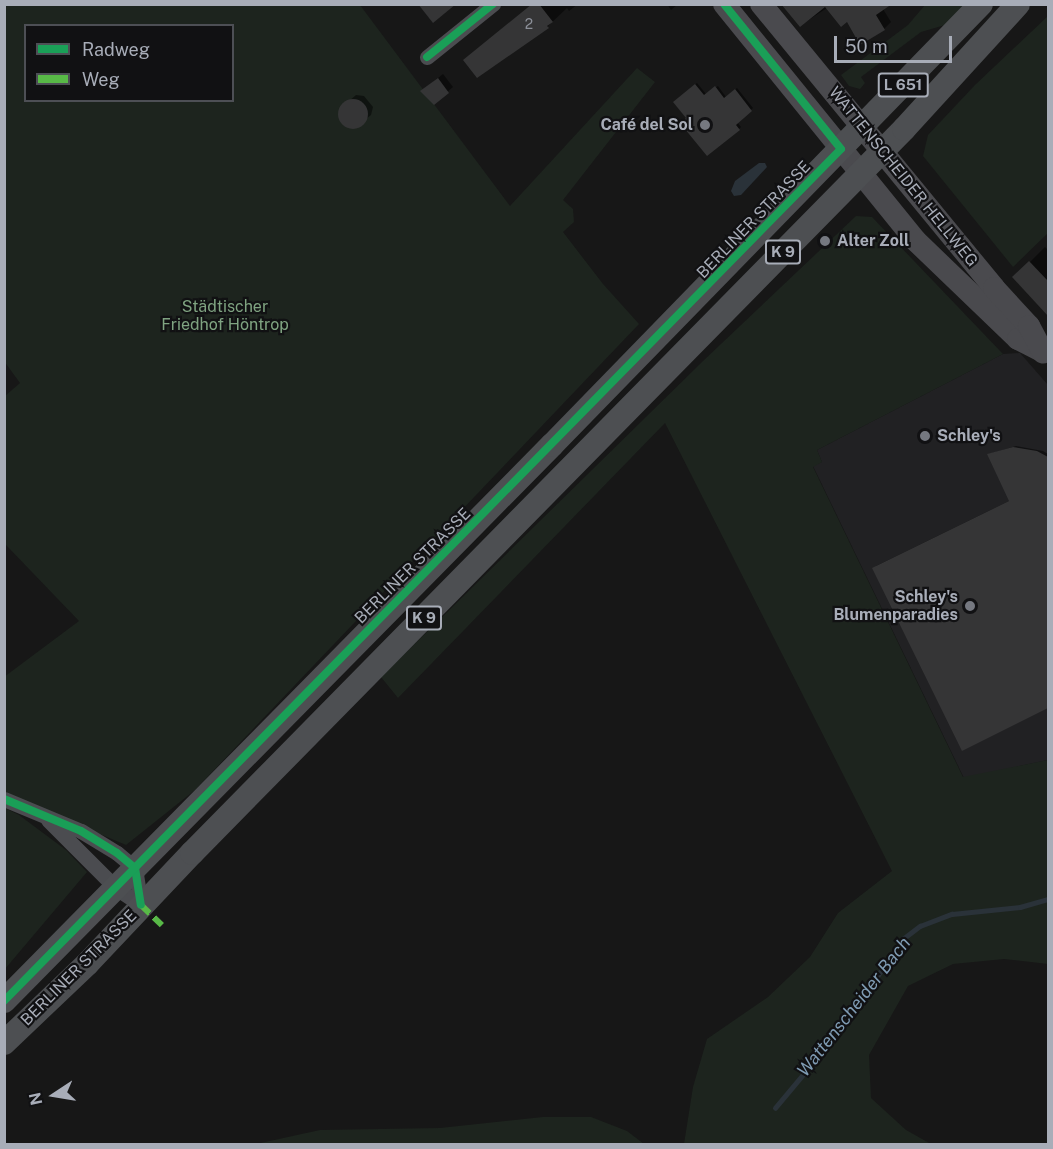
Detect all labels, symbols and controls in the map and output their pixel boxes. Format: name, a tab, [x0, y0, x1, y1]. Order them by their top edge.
house number: 2	[525, 16, 533, 32]
legend	[24, 24, 234, 102]
scale bar	[837, 24, 956, 62]
text: 50 m	[845, 36, 888, 57]
text: Radweg	[82, 39, 150, 60]
text: Weg	[82, 69, 120, 90]
road number: L 651	[878, 73, 928, 97]
street label: WATTENSCHEIDER HELLWEG	[825, 83, 981, 271]
place label: Café del Sol	[600, 115, 693, 135]
marker: Café del Sol	[698, 118, 712, 132]
street label: BERLINER STRASSE	[693, 157, 815, 283]
place label: Alter Zoll	[837, 231, 909, 251]
marker: Alter Zoll	[818, 234, 832, 248]
road number: K 9	[764, 240, 802, 264]
park label: Städtischer Friedhof Höntrop	[161, 297, 289, 335]
place label: Schley's	[937, 426, 1001, 446]
marker: Schley's	[918, 429, 932, 443]
street label: BERLINER STRASSE	[351, 504, 475, 628]
place label: Schley's Blumenparadies	[833, 587, 958, 625]
marker: Schley's Blumenparadies	[963, 599, 977, 613]
road number: K 9	[404, 606, 444, 630]
street label: BERLINER STRASSE	[17, 906, 141, 1030]
water label: Wattenscheider Bach	[793, 933, 915, 1081]
north arrow	[24, 1065, 84, 1125]
text: N	[25, 1091, 46, 1107]

